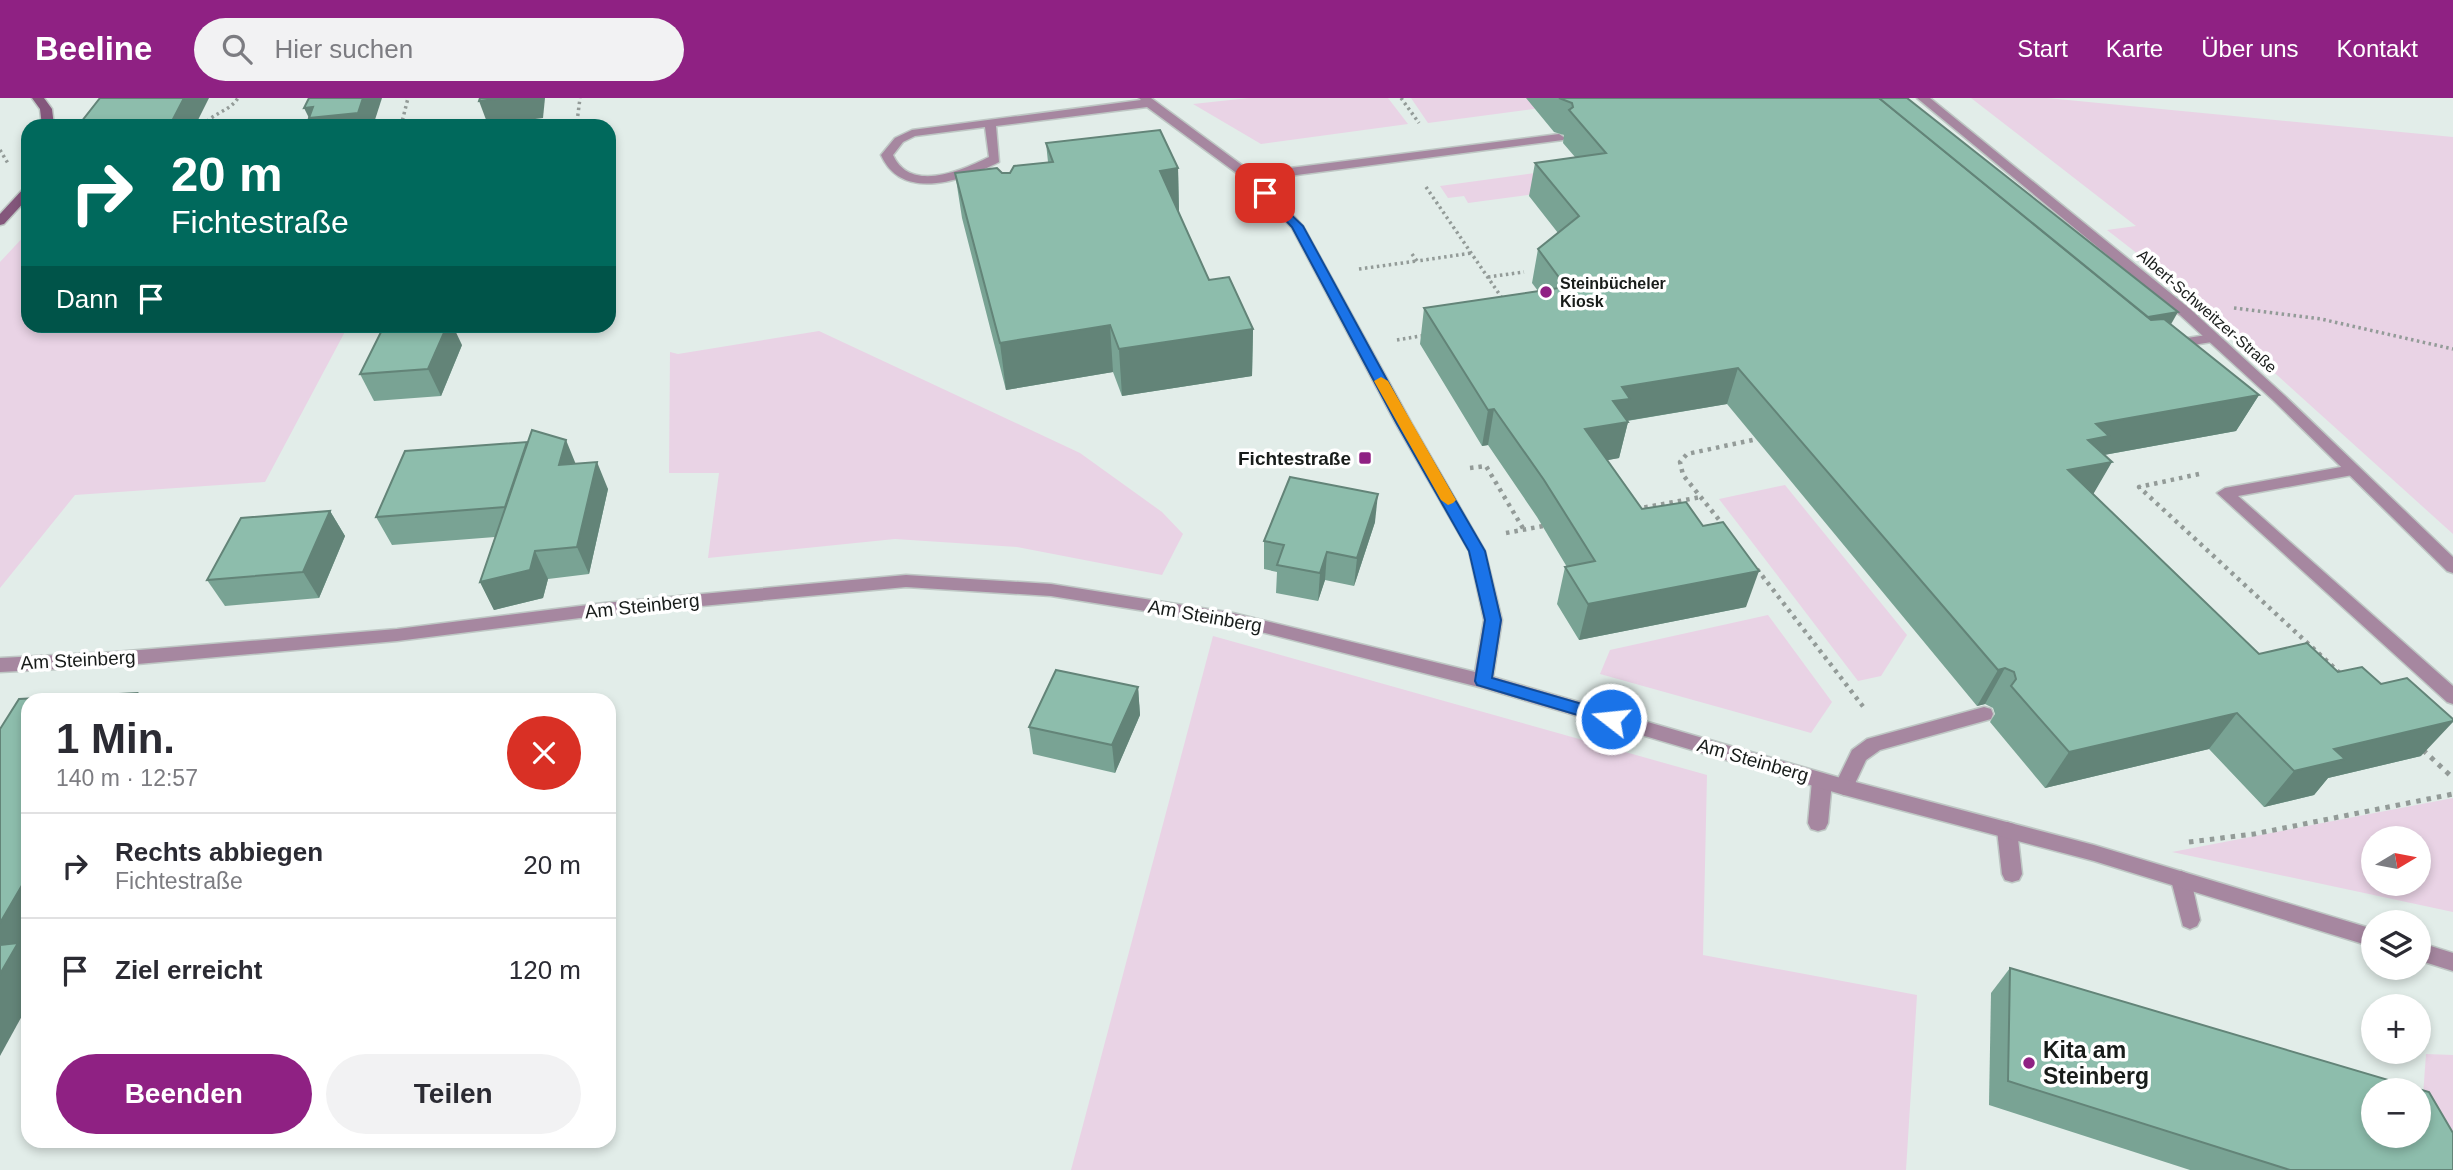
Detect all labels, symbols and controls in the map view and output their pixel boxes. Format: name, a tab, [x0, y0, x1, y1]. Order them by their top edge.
search box	[194, 18, 684, 81]
text: Beeline	[35, 30, 152, 67]
icon: search	[218, 30, 256, 68]
text: Hier suchen	[274, 34, 413, 64]
text: Start	[2017, 35, 2068, 62]
text: Karte	[2106, 35, 2163, 62]
text: Über uns	[2201, 35, 2299, 62]
text: Kontakt	[2337, 35, 2418, 62]
icon: right	[56, 147, 147, 238]
text: 20 m	[171, 147, 283, 201]
pin	[1235, 163, 1295, 223]
icon: arrive	[1246, 174, 1284, 212]
text: Fichtestraße	[171, 204, 349, 240]
street label: Albert-Schweitzer-Straße	[2134, 246, 2280, 376]
place label: Steinbücheler Kiosk	[1560, 275, 1666, 310]
icon: arrive	[132, 280, 170, 318]
text: Dann	[56, 284, 118, 314]
marker: Steinbücheler Kiosk	[1538, 284, 1554, 300]
place label: Fichtestraße	[1238, 448, 1351, 469]
marker: Fichtestraße	[1357, 450, 1373, 466]
street label: Am Steinberg	[584, 590, 700, 622]
street label: Am Steinberg	[1146, 596, 1264, 636]
street label: Am Steinberg	[20, 647, 136, 673]
position arrow	[1574, 682, 1648, 756]
text: 1 Min.	[56, 715, 175, 762]
button: close	[507, 716, 581, 790]
street label: Am Steinberg	[1695, 734, 1811, 786]
text: 140 m · 12:57	[56, 765, 198, 791]
north arrow	[2361, 826, 2431, 896]
map controls	[2361, 826, 2431, 1148]
text: Rechts abbiegen	[115, 837, 323, 867]
icon: right	[56, 847, 94, 885]
text: 20 m	[523, 850, 581, 880]
text: Fichtestraße	[115, 868, 243, 894]
button: layers	[2361, 910, 2431, 980]
icon: arrive	[56, 952, 94, 990]
text: Ziel erreicht	[115, 955, 262, 985]
text: 120 m	[509, 955, 581, 985]
button: +	[2361, 994, 2431, 1064]
place label: Kita am Steinberg	[2043, 1037, 2149, 1089]
button: Beenden	[56, 1054, 312, 1134]
button: Teilen	[326, 1054, 581, 1134]
marker: Kita am Steinberg	[2021, 1055, 2037, 1071]
button: −	[2361, 1078, 2431, 1148]

